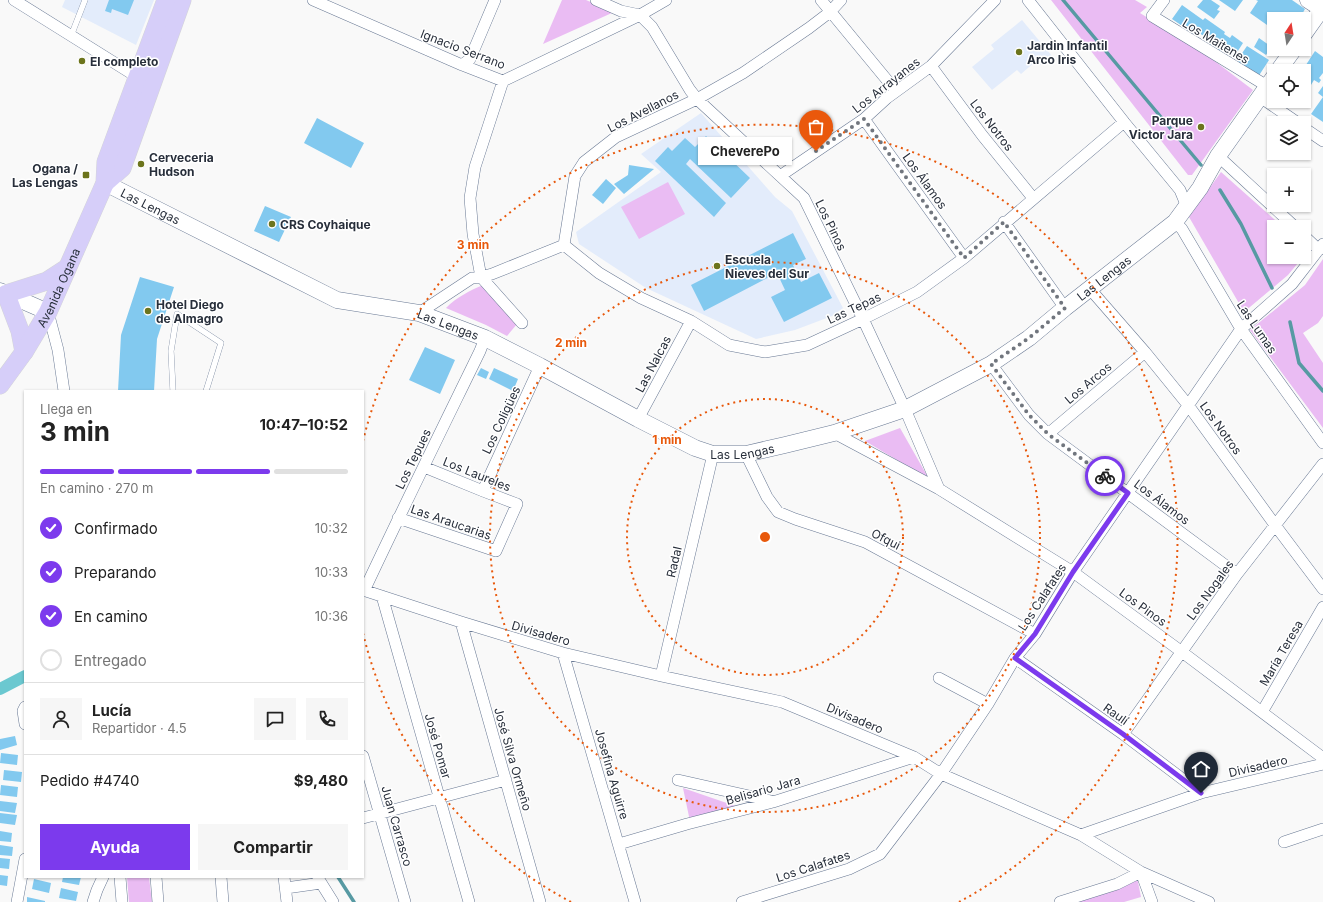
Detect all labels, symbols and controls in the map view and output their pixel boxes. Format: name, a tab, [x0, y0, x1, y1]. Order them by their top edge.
north arrow	[1267, 12, 1311, 56]
map controls	[1267, 12, 1311, 264]
street label: Los Maitenes	[1180, 15, 1252, 67]
street label: Ignacio Serrano	[418, 26, 508, 72]
place label: Jardin Infantil Arco Iris	[1027, 38, 1107, 67]
marker: Jardin Infantil Arco Iris	[1014, 47, 1024, 57]
place label: El completo	[90, 54, 158, 69]
street label: Los Arrayanes	[849, 54, 923, 116]
marker: El completo	[77, 56, 87, 66]
button: locate	[1267, 64, 1311, 108]
street label: Los Avellanos	[605, 87, 681, 135]
street label: Los Notros	[967, 96, 1017, 154]
pin	[799, 110, 833, 151]
place label: Parque Victor Jara	[1129, 113, 1193, 142]
icon: bag	[805, 116, 827, 138]
button: layers	[1267, 116, 1311, 160]
marker: Parque Victor Jara	[1196, 122, 1206, 132]
callout: CheverePo	[698, 137, 792, 165]
text: CheverePo	[710, 143, 780, 159]
place label: Cerveceria Hudson	[149, 150, 214, 179]
street label: Los Álamos	[900, 150, 950, 212]
marker: Cerveceria Hudson	[136, 159, 146, 169]
place label: Ogana / Las Lengas	[12, 161, 78, 190]
button: +	[1267, 168, 1311, 212]
marker: Ogana / Las Lengas	[81, 170, 91, 180]
street label: Las Lengas	[118, 185, 183, 227]
street label: Los Pinos	[812, 197, 850, 253]
place label: CRS Coyhaique	[280, 217, 371, 232]
marker: CRS Coyhaique	[267, 219, 277, 229]
button: −	[1267, 220, 1311, 264]
text: 3 min	[457, 237, 489, 252]
street label: Avenida Ogana	[33, 246, 83, 330]
place label: Escuela Nieves del Sur	[725, 252, 809, 281]
street label: Las Lengas	[1074, 252, 1134, 304]
marker: Escuela Nieves del Sur	[712, 261, 722, 271]
street label: Las Tepas	[825, 289, 883, 327]
place label: Hotel Diego de Almagro	[156, 297, 224, 326]
street label: Las Lumas	[1234, 298, 1280, 356]
marker: Hotel Diego de Almagro	[143, 306, 153, 316]
street label: Las Lengas	[415, 306, 481, 342]
street label: Las Nalcas	[632, 333, 674, 395]
text: 2 min	[555, 335, 587, 350]
street label: Los Arcos	[1061, 359, 1115, 407]
street label: Los Coligües	[479, 384, 523, 456]
street label: Los Notros	[1197, 399, 1245, 457]
text: Llega en	[40, 401, 92, 417]
text: 10:47–10:52	[259, 415, 348, 434]
text: 3 min	[40, 416, 110, 447]
street label: Los Tepues	[392, 426, 434, 492]
text: 1 min	[652, 432, 682, 447]
street label: Las Lengas	[710, 440, 776, 462]
street label: Los Laureles	[441, 454, 513, 494]
courier	[1085, 456, 1125, 496]
icon: bike	[1094, 465, 1116, 487]
street label: Los Álamos	[1131, 476, 1193, 528]
text: En camino · 270 m	[40, 480, 153, 496]
street label: Las Araucarias	[409, 501, 493, 543]
icon: check	[40, 517, 62, 539]
text: Confirmado	[74, 519, 158, 538]
text: 10:32	[315, 520, 348, 536]
street label: Ofqui	[869, 525, 903, 553]
centre of rings	[758, 530, 772, 544]
street label: Radal	[663, 545, 685, 579]
street label: Los Nogales	[1183, 557, 1237, 623]
icon: check	[40, 561, 62, 583]
street label: Los Calafates	[1015, 561, 1069, 633]
text: Preparando	[74, 563, 157, 582]
text: 10:33	[315, 564, 348, 580]
street label: Los Pinos	[1116, 585, 1170, 629]
icon: check	[40, 605, 62, 627]
text: En camino	[74, 607, 148, 626]
text: 10:36	[315, 608, 348, 624]
street label: Divisadero	[510, 617, 572, 649]
street label: María Teresa	[1256, 617, 1306, 689]
text: Entregado	[74, 651, 147, 670]
button: person	[40, 698, 82, 740]
button: chat	[254, 698, 296, 740]
button: phone	[306, 698, 348, 740]
street label: Divisadero	[824, 699, 886, 737]
street label: Raulí	[1101, 700, 1132, 728]
text: Lucía	[92, 701, 131, 720]
street label: José Silva Ormeño	[491, 706, 535, 812]
street label: José Pomar	[422, 712, 455, 781]
text: Repartidor · 4.5	[92, 720, 187, 736]
street label: Josefina Aguirre	[592, 727, 632, 821]
pin	[1184, 752, 1218, 793]
street label: Divisadero	[1227, 752, 1289, 780]
icon: home	[1190, 758, 1212, 780]
text: Pedido #4740	[40, 771, 139, 790]
text: $9,480	[294, 771, 348, 790]
street label: Belisario Jara	[724, 772, 802, 808]
street label: Juan Carrasco	[378, 784, 416, 868]
button: Ayuda	[40, 824, 190, 870]
button: Compartir	[198, 824, 348, 870]
street label: Los Calafates	[774, 847, 852, 885]

